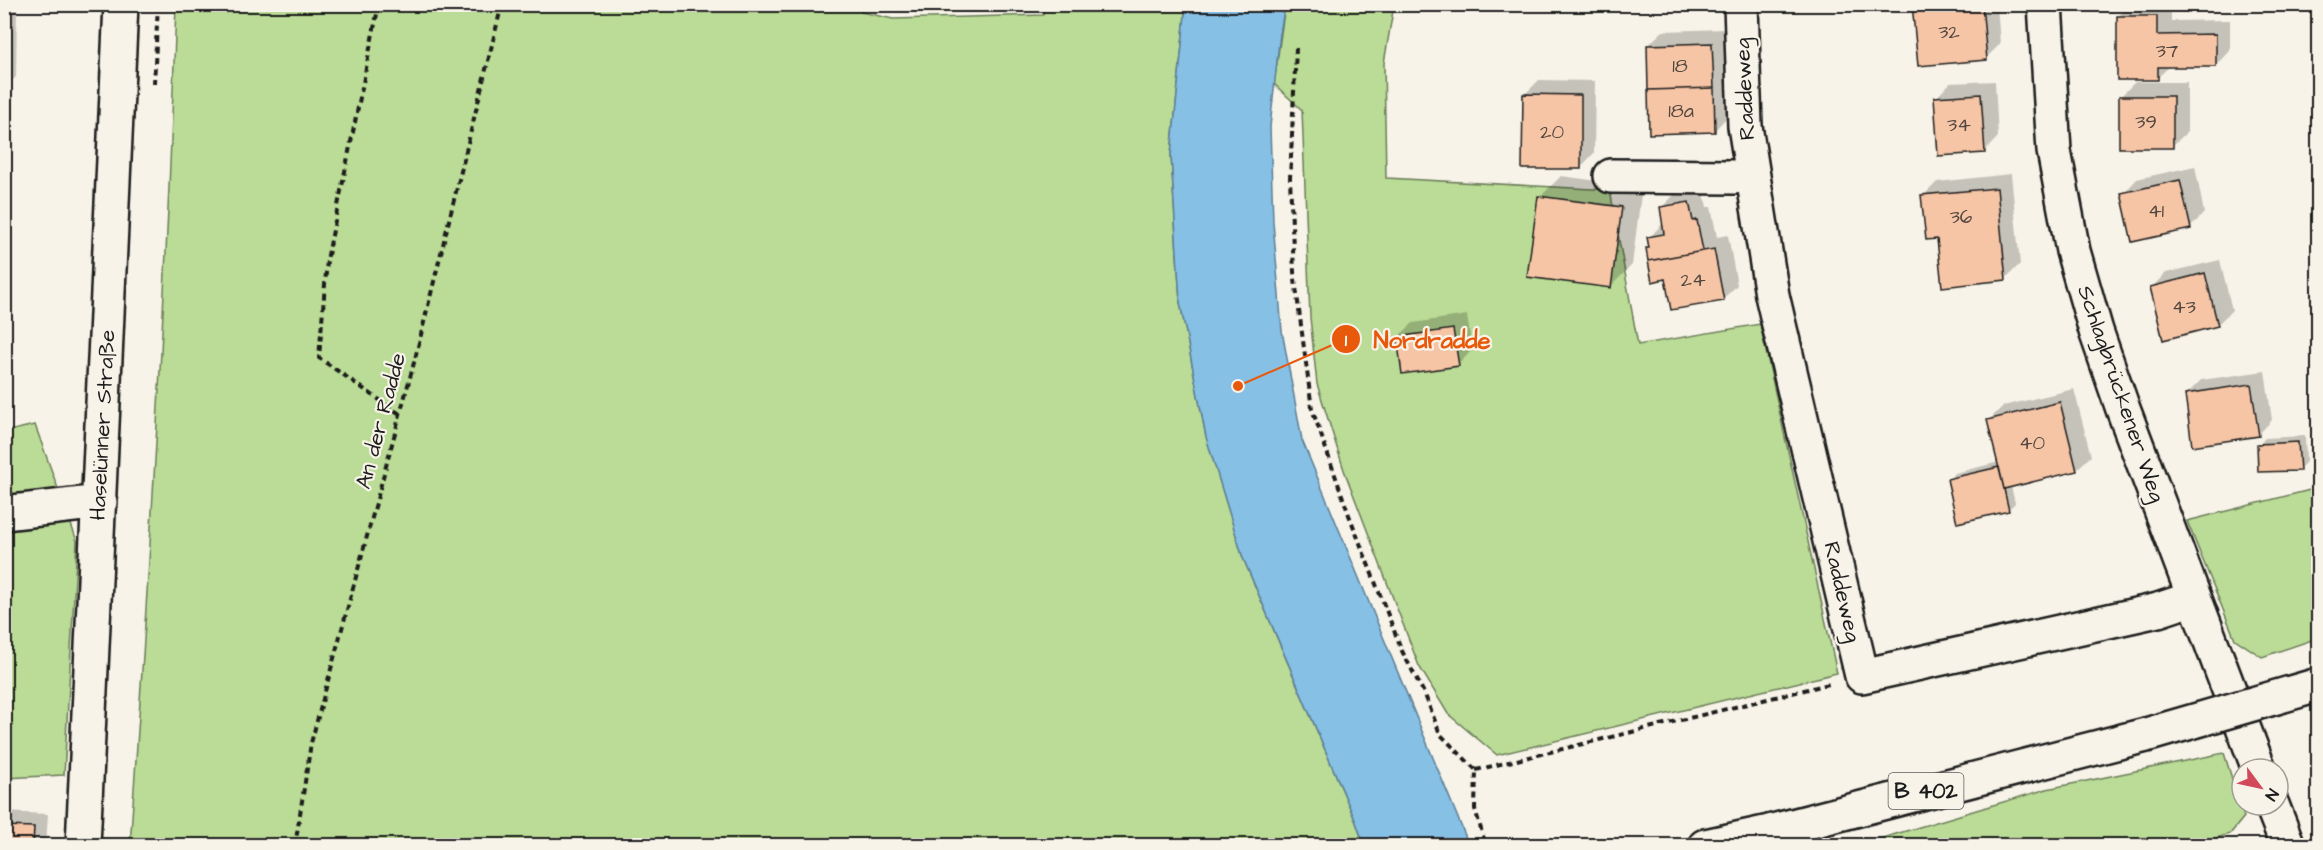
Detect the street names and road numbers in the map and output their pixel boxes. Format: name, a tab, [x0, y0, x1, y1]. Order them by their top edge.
street label: Raddeweg	[1727, 37, 1764, 141]
street label: Schlagbrückener Weg	[2068, 281, 2173, 507]
street label: Haselünner Straße	[83, 329, 123, 521]
street label: An der Radde	[348, 350, 414, 492]
street label: Raddeweg	[1814, 539, 1869, 646]
road number: B 402	[1888, 773, 1964, 809]

